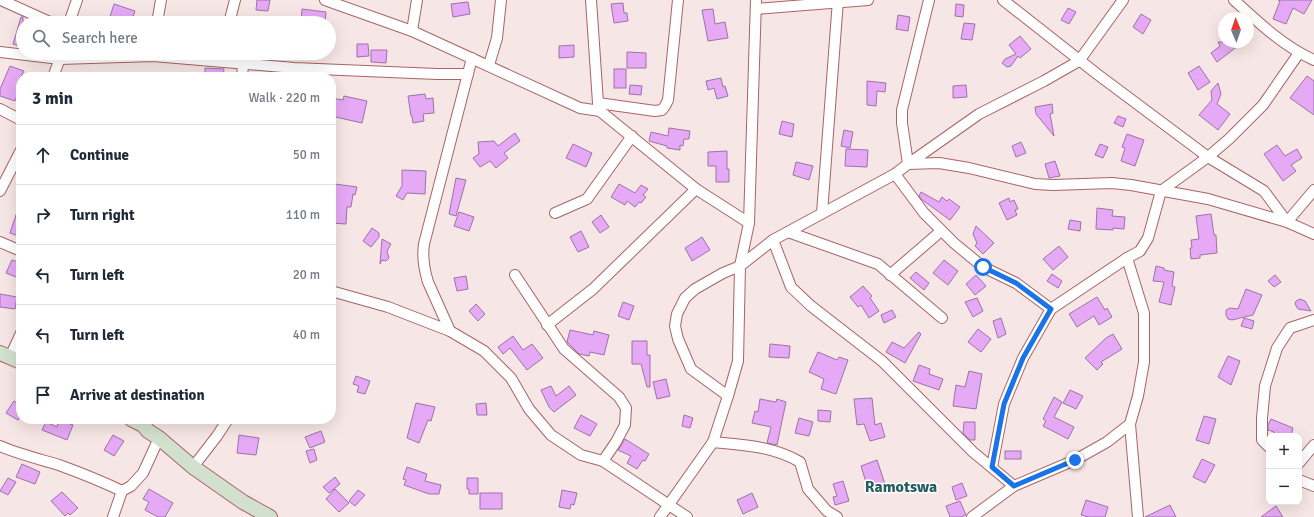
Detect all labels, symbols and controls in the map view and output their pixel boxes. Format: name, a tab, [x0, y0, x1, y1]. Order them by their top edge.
north arrow	[1218, 12, 1254, 48]
search box	[16, 16, 336, 60]
icon: search	[30, 27, 52, 49]
text: Search here	[62, 29, 138, 47]
text: 3 min	[32, 88, 73, 109]
text: Walk · 220 m	[249, 90, 320, 106]
icon: ahead	[32, 144, 54, 166]
text: Continue	[70, 146, 129, 164]
text: 50 m	[293, 147, 320, 163]
icon: right	[32, 204, 54, 226]
text: Turn right	[70, 206, 135, 224]
text: 110 m	[286, 207, 320, 223]
route start	[974, 258, 992, 276]
icon: left	[32, 264, 54, 286]
text: Turn left	[70, 266, 124, 284]
text: 20 m	[293, 267, 320, 283]
icon: left	[32, 324, 54, 346]
text: Turn left	[70, 326, 124, 344]
text: 40 m	[293, 327, 320, 343]
icon: arrive	[32, 384, 54, 406]
text: Arrive at destination	[70, 386, 205, 404]
map controls	[1266, 433, 1302, 505]
button: +	[1266, 433, 1302, 469]
route end	[1066, 451, 1084, 469]
button: −	[1266, 469, 1302, 505]
district label: Ramotswa	[865, 477, 937, 497]

